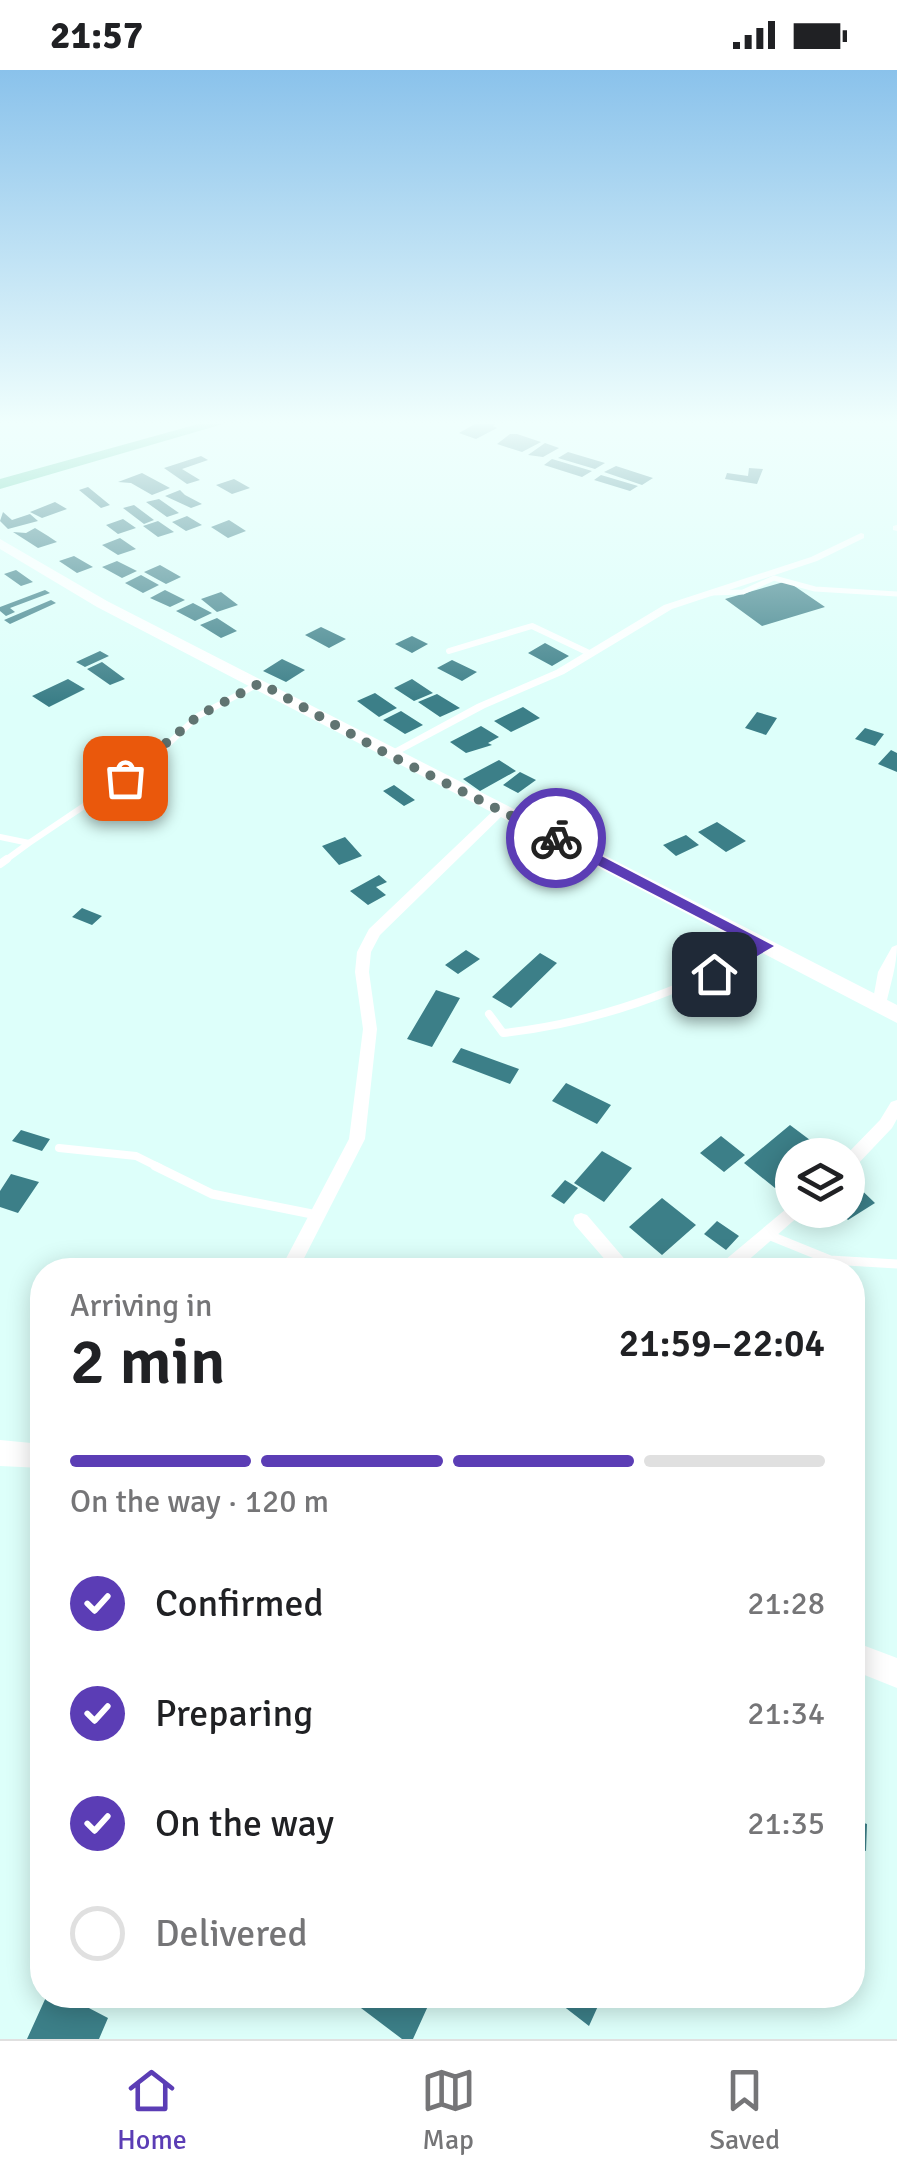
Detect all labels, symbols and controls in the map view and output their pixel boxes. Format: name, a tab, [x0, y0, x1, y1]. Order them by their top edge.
text: 21:57	[50, 12, 143, 59]
pin	[83, 736, 168, 821]
icon: bag	[98, 751, 153, 806]
courier	[506, 788, 606, 888]
icon: bike	[529, 811, 584, 866]
pin	[672, 932, 757, 1017]
icon: home	[687, 947, 742, 1002]
map controls	[775, 1138, 865, 1228]
button: layers	[775, 1138, 865, 1228]
text: Arriving in	[70, 1286, 212, 1325]
text: 21:59–22:04	[619, 1320, 825, 1367]
text: 2 min	[70, 1322, 226, 1402]
text: On the way · 120 m	[70, 1482, 329, 1521]
icon: check	[70, 1576, 125, 1631]
text: Confirmed	[155, 1580, 324, 1627]
text: 21:28	[747, 1584, 825, 1623]
icon: check	[70, 1686, 125, 1741]
text: Preparing	[155, 1690, 313, 1737]
text: 21:34	[747, 1694, 825, 1733]
icon: check	[70, 1796, 125, 1851]
text: On the way	[155, 1800, 334, 1847]
text: 21:35	[747, 1804, 825, 1843]
text: Delivered	[155, 1910, 308, 1957]
tab: Home	[117, 2063, 187, 2157]
tab: Map	[421, 2063, 476, 2157]
tab: Saved	[710, 2063, 780, 2157]

